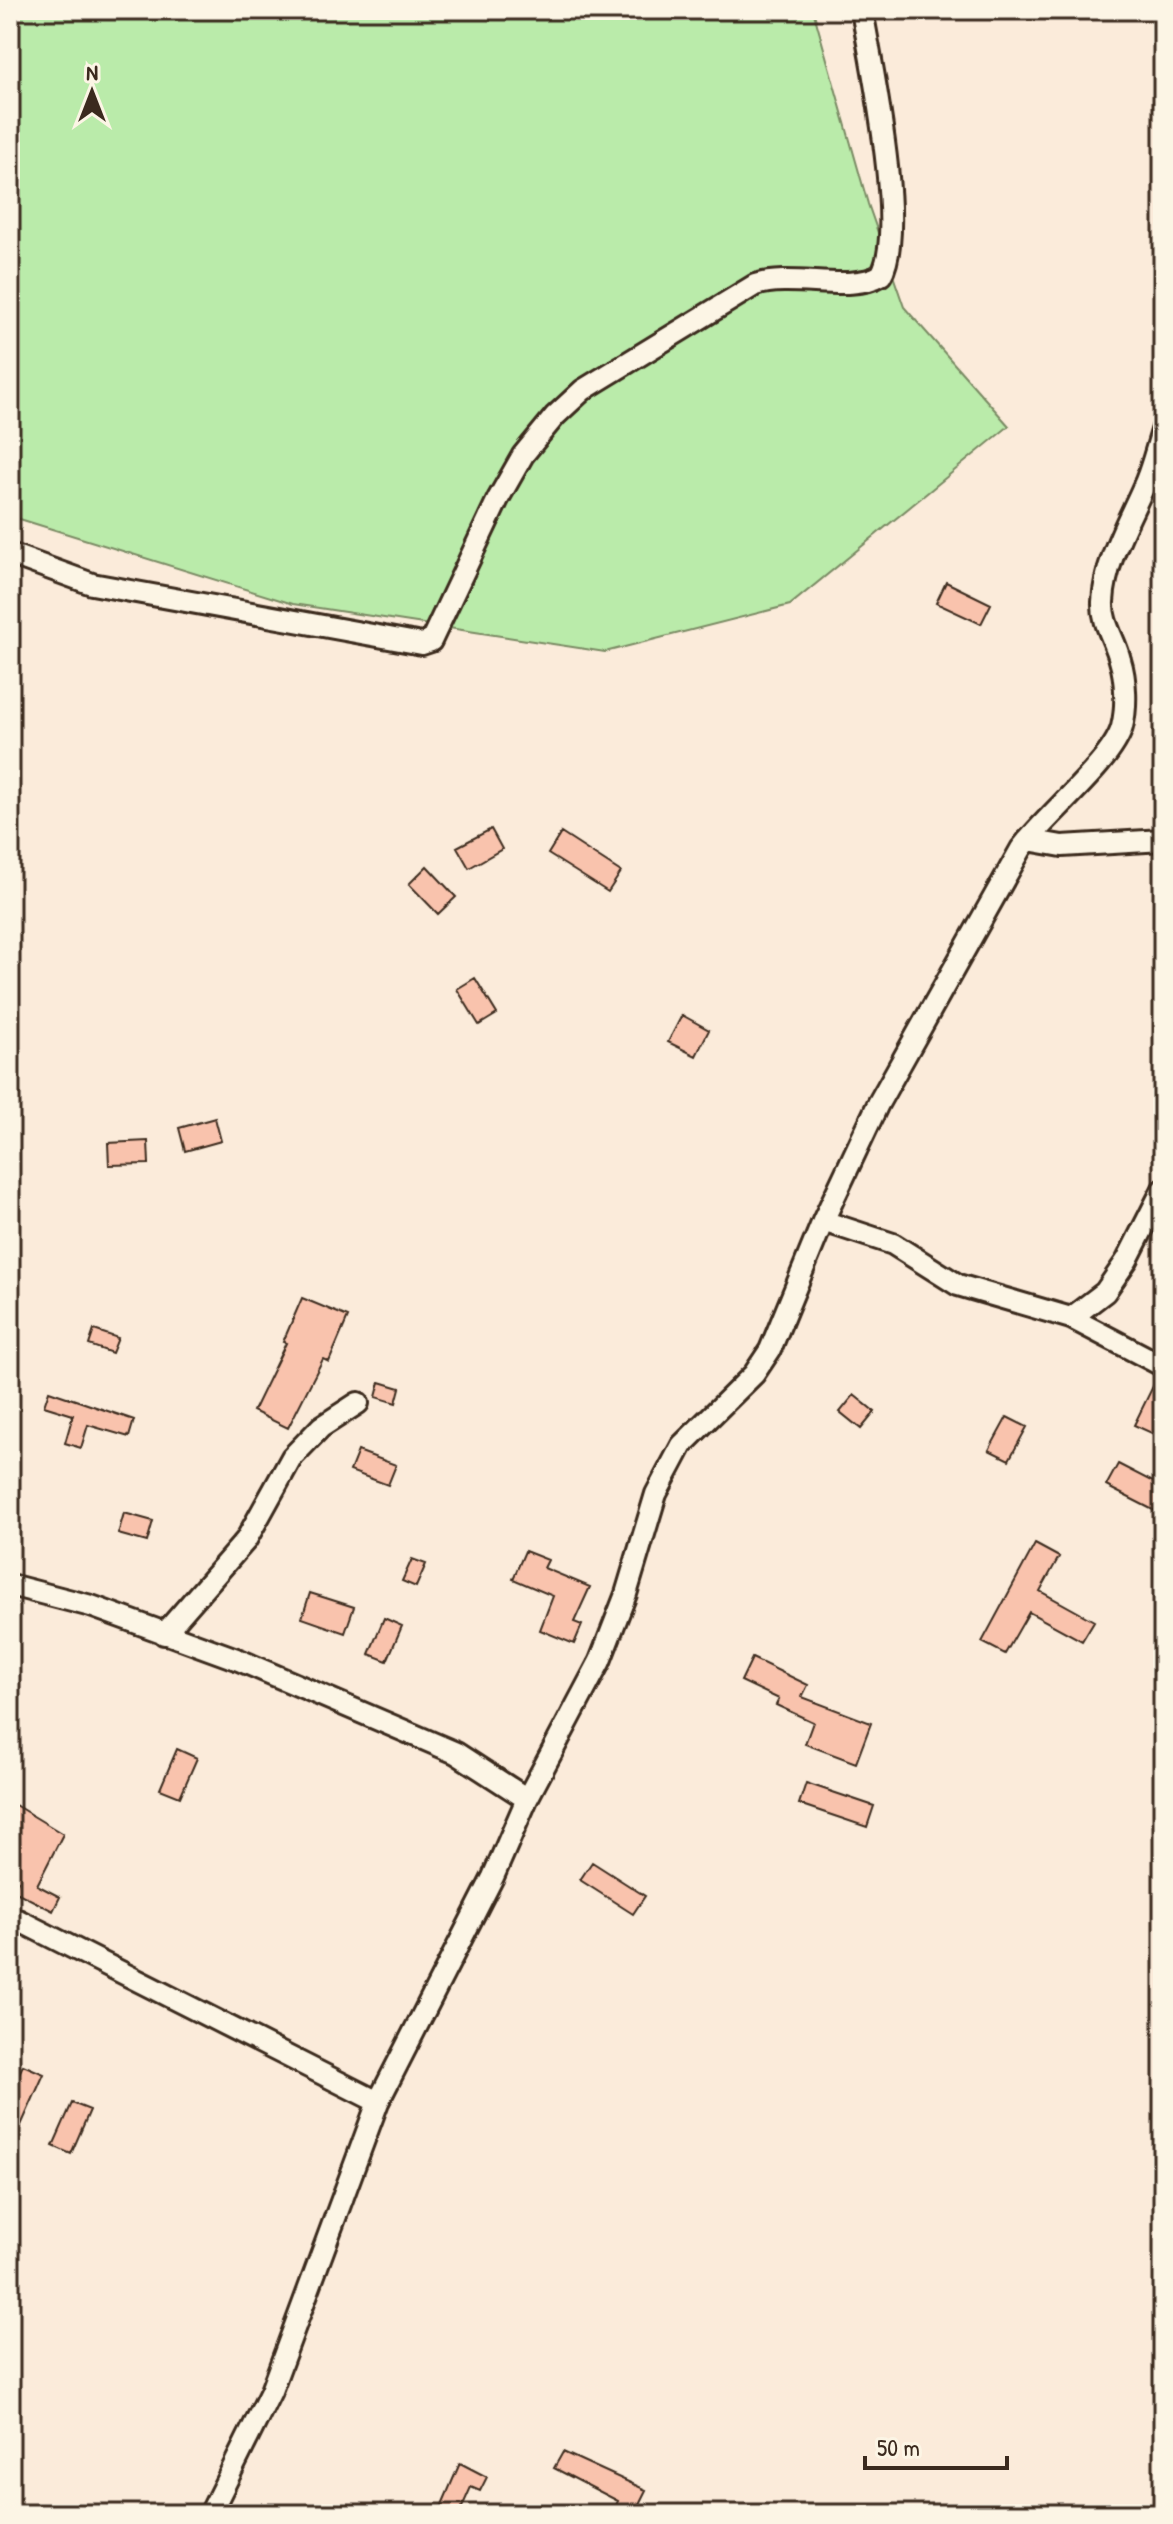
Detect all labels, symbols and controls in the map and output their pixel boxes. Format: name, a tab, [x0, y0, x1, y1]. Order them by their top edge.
north arrow	[52, 52, 132, 132]
text: N	[86, 57, 98, 87]
scale bar	[865, 2420, 1007, 2470]
text: 50 m	[877, 2431, 920, 2463]

